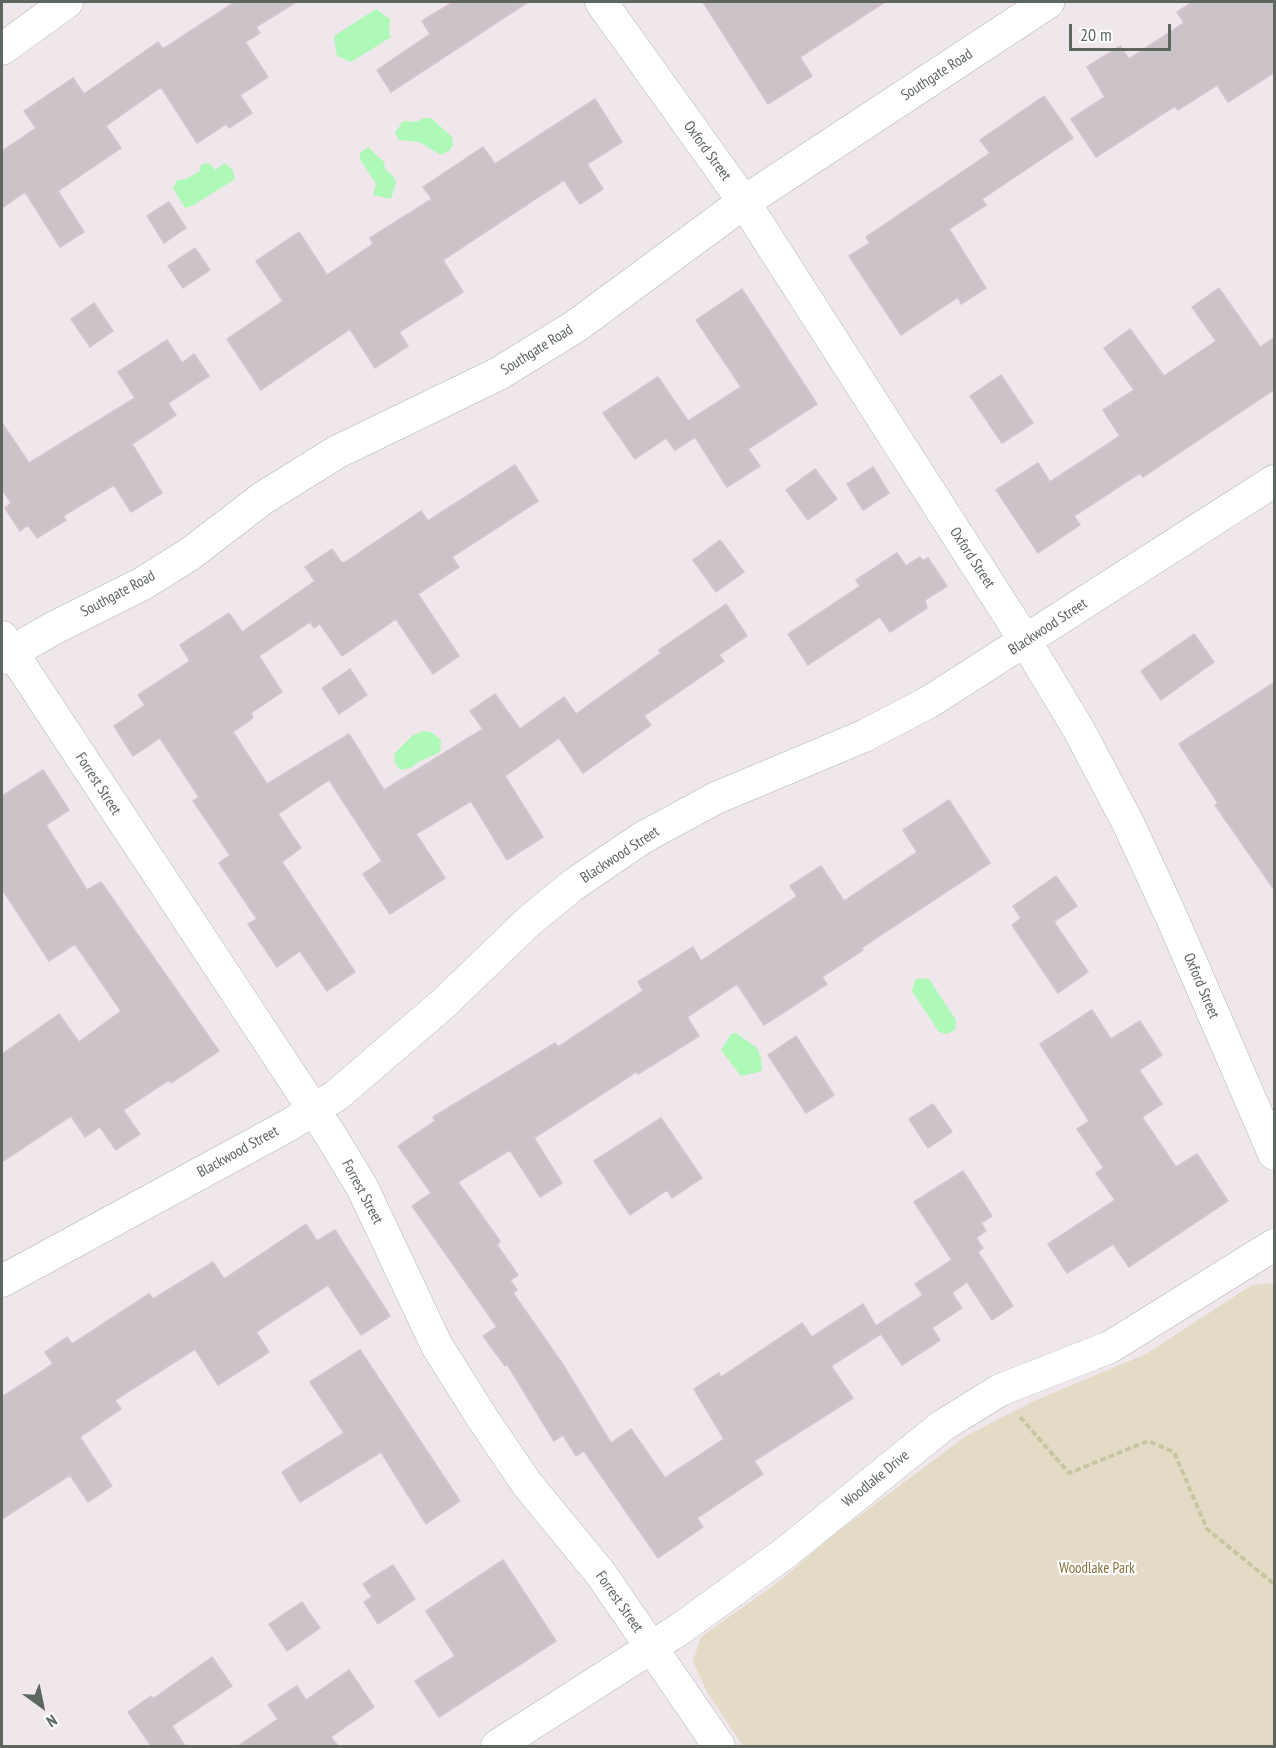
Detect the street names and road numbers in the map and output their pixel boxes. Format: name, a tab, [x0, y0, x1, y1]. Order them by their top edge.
street label: Southgate Road	[898, 45, 976, 105]
street label: Oxford Street	[679, 118, 735, 184]
street label: Southgate Road	[498, 321, 576, 379]
street label: Oxford Street	[946, 524, 998, 592]
street label: Southgate Road	[78, 567, 158, 621]
street label: Blackwood Street	[1005, 595, 1091, 659]
street label: Forrest Street	[71, 750, 125, 818]
street label: Blackwood Street	[577, 823, 663, 887]
street label: Oxford Street	[1179, 951, 1223, 1021]
street label: Blackwood Street	[194, 1122, 282, 1182]
street label: Forrest Street	[338, 1157, 386, 1227]
street label: Woodlake Drive	[839, 1447, 913, 1511]
street label: Forrest Street	[591, 1568, 647, 1636]

